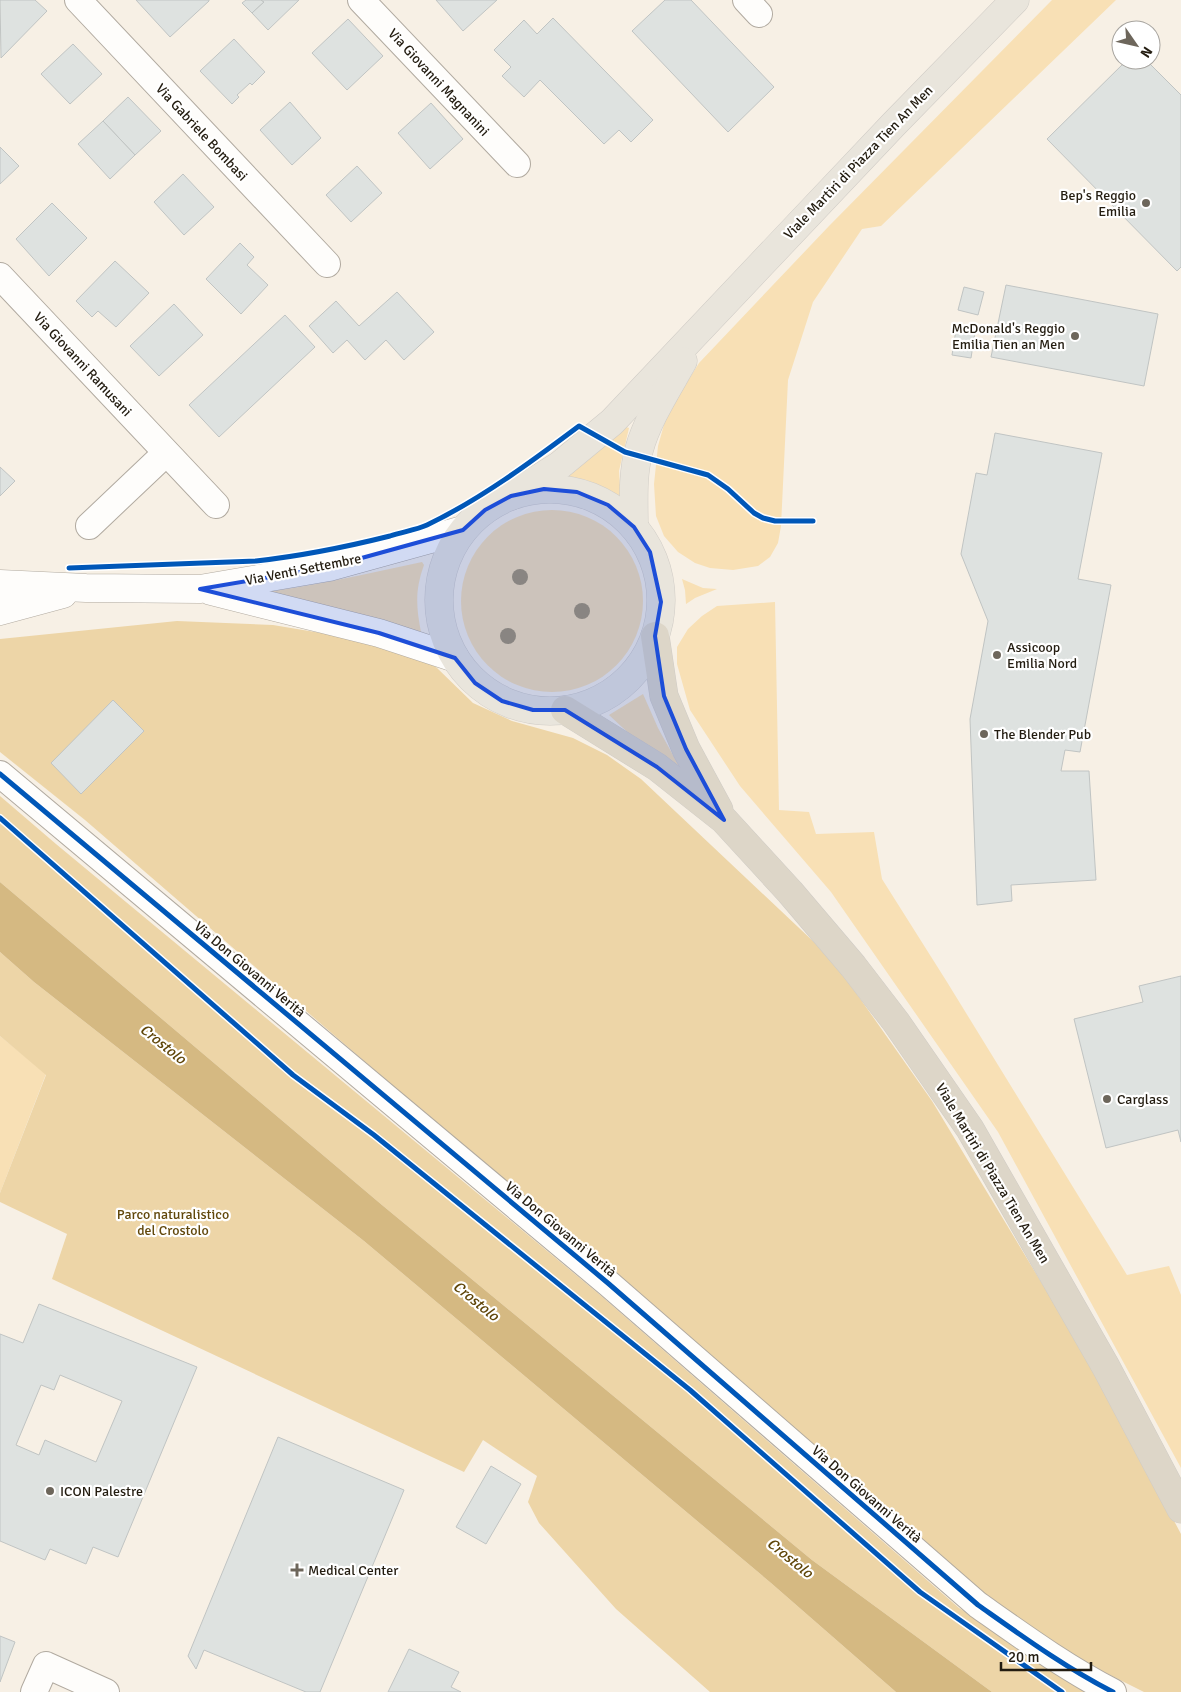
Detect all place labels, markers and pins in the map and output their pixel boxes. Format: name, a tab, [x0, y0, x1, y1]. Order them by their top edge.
place label: Bep's Reggio Emilia	[1060, 187, 1136, 220]
marker: Bep's Reggio Emilia	[1140, 197, 1152, 209]
place label: McDonald's Reggio Emilia Tien an Men	[951, 320, 1065, 353]
marker: McDonald's Reggio Emilia Tien an Men	[1069, 330, 1081, 342]
place label: Assicoop Emilia Nord	[1007, 639, 1077, 672]
marker: Assicoop Emilia Nord	[991, 649, 1003, 661]
place label: The Blender Pub	[994, 726, 1091, 743]
marker: The Blender Pub	[978, 728, 990, 740]
place label: Carglass	[1117, 1091, 1168, 1108]
marker: Carglass	[1101, 1093, 1113, 1105]
place label: ICON Palestre	[60, 1483, 143, 1500]
marker: ICON Palestre	[44, 1485, 56, 1497]
place label: Medical Center	[308, 1562, 399, 1579]
marker: Medical Center	[290, 1563, 304, 1577]

